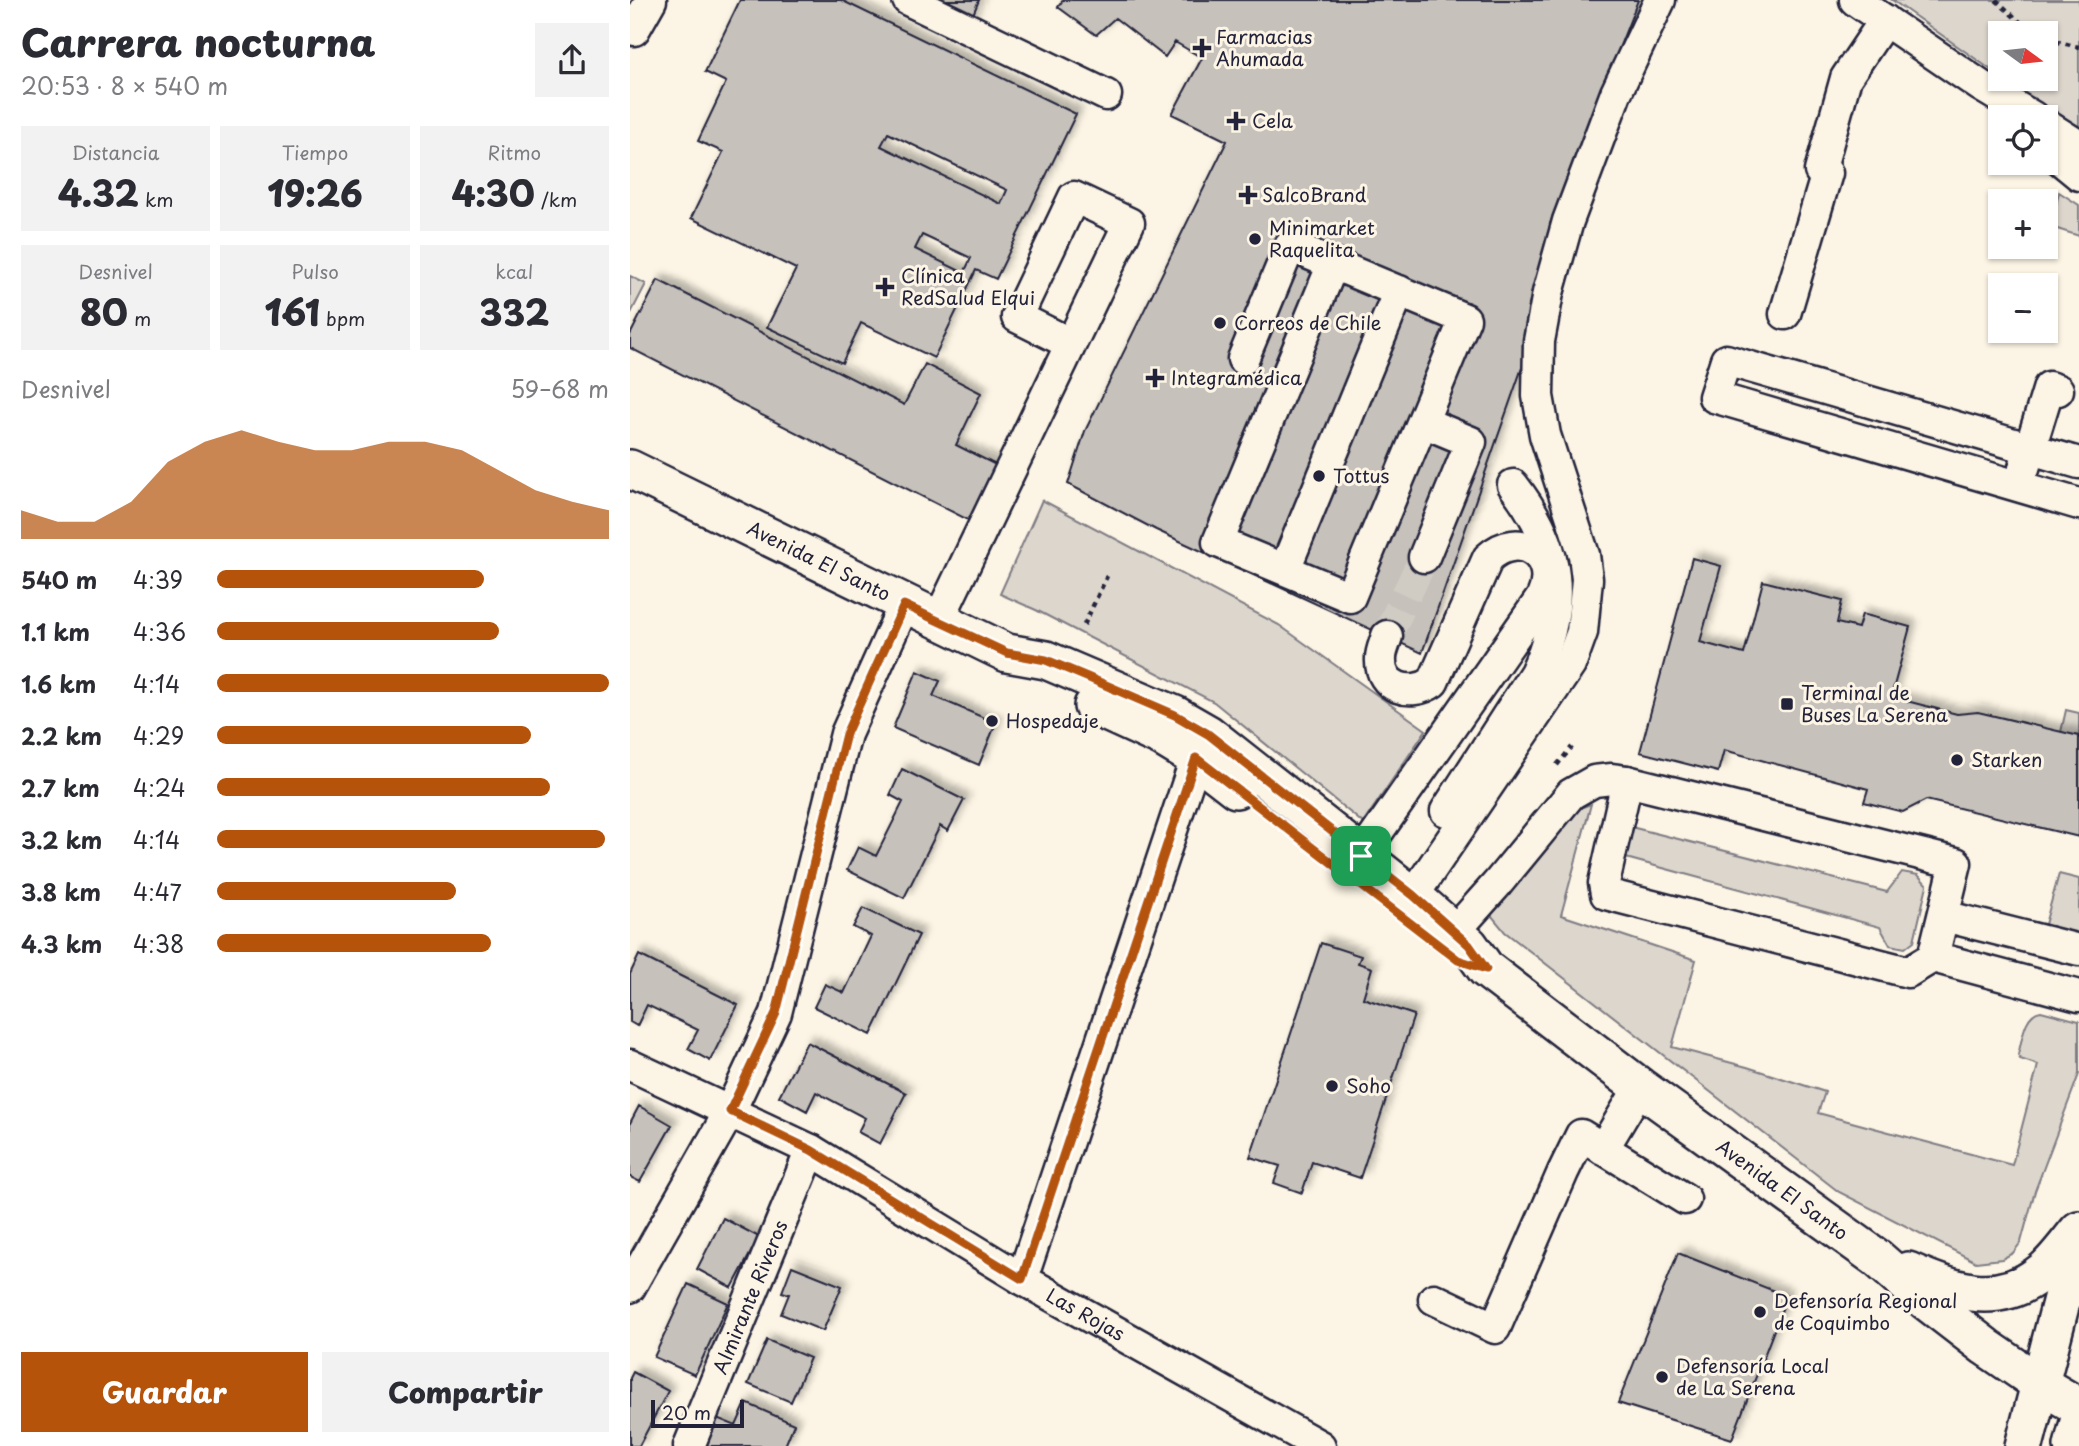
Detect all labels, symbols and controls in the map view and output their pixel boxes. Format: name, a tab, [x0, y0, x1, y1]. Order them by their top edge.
text: Carrera nocturna	[21, 13, 376, 70]
north arrow	[1988, 21, 2058, 91]
map controls	[1988, 21, 2058, 343]
place label: Farmacias Ahumada	[1216, 22, 1313, 72]
button: share	[535, 23, 609, 97]
marker: Farmacias Ahumada	[1194, 40, 1210, 56]
text: 20:53 · 8 × 540 m	[21, 68, 228, 103]
button: locate	[1988, 105, 2058, 175]
place label: Cela	[1252, 106, 1293, 134]
marker: Cela	[1226, 111, 1246, 131]
text: Distancia	[72, 138, 159, 166]
text: Tiempo	[282, 138, 348, 166]
text: Ritmo	[488, 138, 541, 166]
text: 4.32	[58, 166, 139, 219]
text: 19:26	[267, 166, 363, 219]
text: 4:30	[451, 166, 535, 219]
place label: SalcoBrand	[1262, 180, 1367, 208]
text: km	[139, 185, 174, 213]
text: /km	[535, 185, 577, 213]
marker: SalcoBrand	[1240, 187, 1256, 203]
button: +	[1988, 189, 2058, 259]
place label: Minimarket Raquelita	[1269, 213, 1375, 263]
marker: Minimarket Raquelita	[1247, 231, 1263, 247]
text: Desnivel	[79, 257, 153, 285]
text: Pulso	[291, 257, 339, 285]
text: kcal	[495, 257, 533, 285]
place label: Clínica RedSalud Elqui	[901, 261, 1035, 311]
button: −	[1988, 273, 2058, 343]
marker: Clínica RedSalud Elqui	[875, 277, 895, 297]
text: 80	[80, 285, 128, 338]
text: 161	[265, 285, 320, 338]
text: 332	[480, 285, 549, 338]
text: m	[128, 304, 151, 332]
text: bpm	[320, 304, 365, 332]
place label: Correos de Chile	[1234, 308, 1382, 336]
marker: Correos de Chile	[1212, 315, 1228, 331]
place label: Integramédica	[1171, 363, 1302, 391]
marker: Integramédica	[1145, 368, 1165, 388]
text: Desnivel	[21, 371, 111, 406]
text: 59–68 m	[510, 371, 609, 406]
place label: Tottus	[1333, 461, 1390, 489]
marker: Tottus	[1311, 468, 1327, 484]
street label: Avenida El Santo	[743, 513, 896, 607]
text: 540 m	[21, 562, 97, 597]
text: 4:39	[133, 562, 183, 597]
text: 1.1 km	[21, 614, 90, 649]
text: 4:36	[133, 614, 186, 649]
text: 1.6 km	[21, 666, 96, 701]
text: 4:14	[133, 666, 180, 701]
place label: Terminal de Buses La Serena	[1801, 678, 1948, 728]
marker: Terminal de Buses La Serena	[1779, 696, 1795, 712]
place label: Hospedaje	[1006, 706, 1099, 734]
marker: Hospedaje	[984, 713, 1000, 729]
text: 2.2 km	[21, 718, 102, 753]
text: 4:29	[133, 718, 184, 753]
place label: Starken	[1971, 745, 2043, 773]
marker: Starken	[1949, 752, 1965, 768]
text: 2.7 km	[21, 770, 100, 805]
text: 4:24	[133, 770, 186, 805]
text: 3.2 km	[21, 822, 102, 857]
text: 4:14	[133, 822, 180, 857]
pin	[1331, 826, 1391, 886]
icon: arrive	[1342, 837, 1380, 875]
text: 3.8 km	[21, 874, 101, 909]
text: 4:47	[133, 874, 182, 909]
text: 4.3 km	[21, 926, 102, 961]
text: 4:38	[133, 926, 184, 961]
place label: Soho	[1346, 1071, 1391, 1099]
marker: Soho	[1324, 1078, 1340, 1094]
street label: Avenida El Santo	[1711, 1132, 1854, 1246]
street label: Almirante Riveros	[705, 1216, 794, 1378]
street label: Las Rojas	[1042, 1280, 1130, 1347]
place label: Defensoría Regional de Coquimbo	[1774, 1286, 1957, 1336]
marker: Defensoría Regional de Coquimbo	[1752, 1304, 1768, 1320]
place label: Defensoría Local de La Serena	[1676, 1351, 1829, 1401]
button: Guardar	[21, 1352, 308, 1432]
button: Compartir	[322, 1352, 609, 1432]
marker: Defensoría Local de La Serena	[1654, 1369, 1670, 1385]
scale bar	[651, 1397, 744, 1429]
text: 20 m	[662, 1398, 711, 1426]

